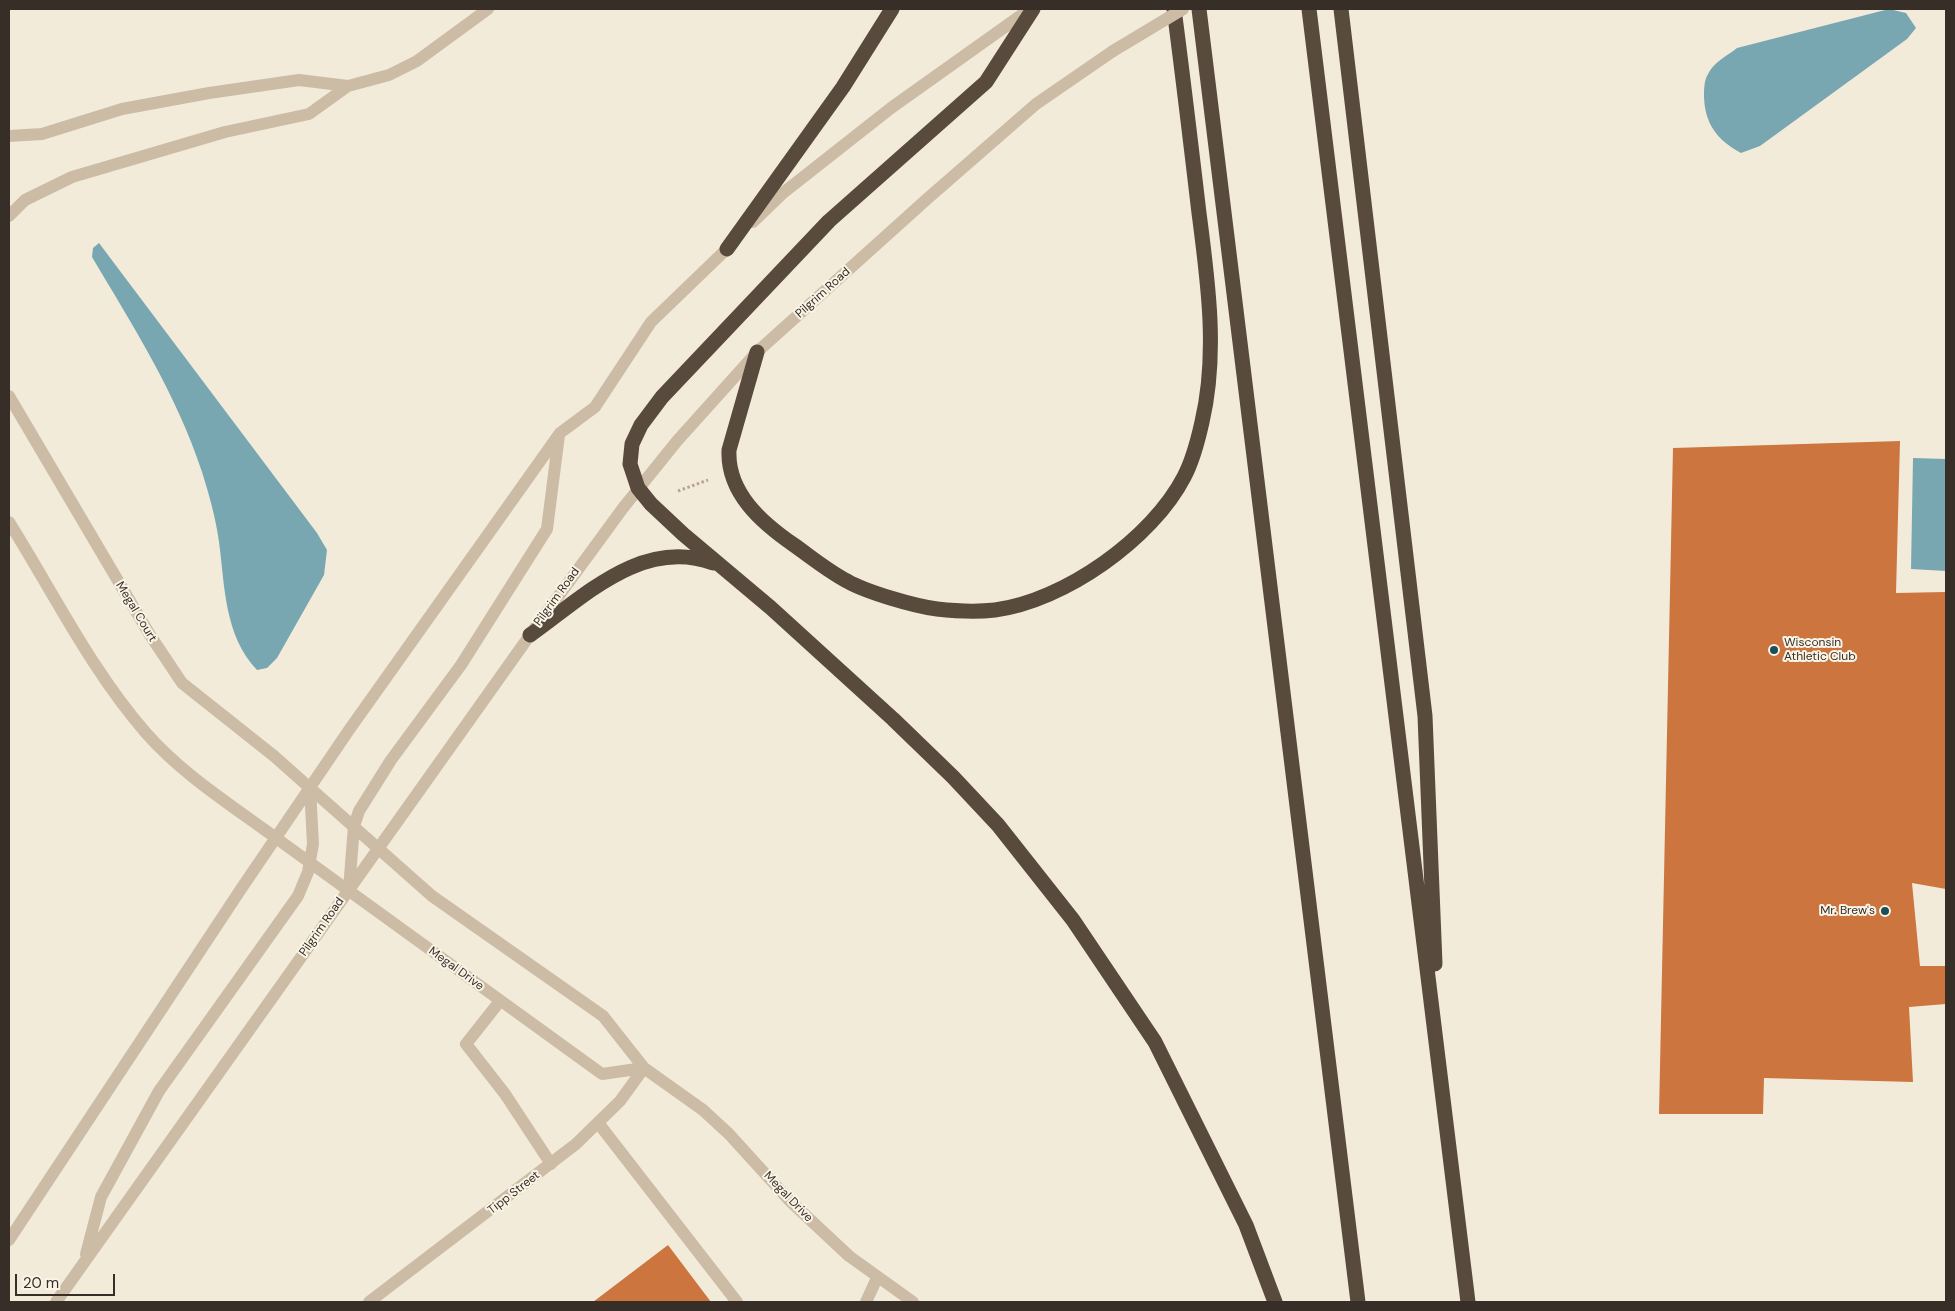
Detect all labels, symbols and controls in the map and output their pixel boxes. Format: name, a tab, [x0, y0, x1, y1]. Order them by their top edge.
street label: Pilgrim Road	[793, 265, 853, 321]
street label: Pilgrim Road	[531, 565, 583, 629]
street label: Megal Court	[112, 579, 160, 645]
place label: Wisconsin Athletic Club	[1784, 636, 1856, 664]
marker: Wisconsin Athletic Club	[1768, 644, 1780, 656]
street label: Pilgrim Road	[296, 895, 348, 959]
place label: Mr. Brew's	[1820, 904, 1875, 918]
marker: Mr. Brew's	[1879, 905, 1891, 917]
street label: Megal Drive	[426, 944, 486, 994]
street label: Tipp Street	[485, 1168, 543, 1218]
street label: Megal Drive	[760, 1169, 816, 1225]
scale bar	[18, 1264, 118, 1296]
text: 20 m	[23, 1273, 59, 1293]

